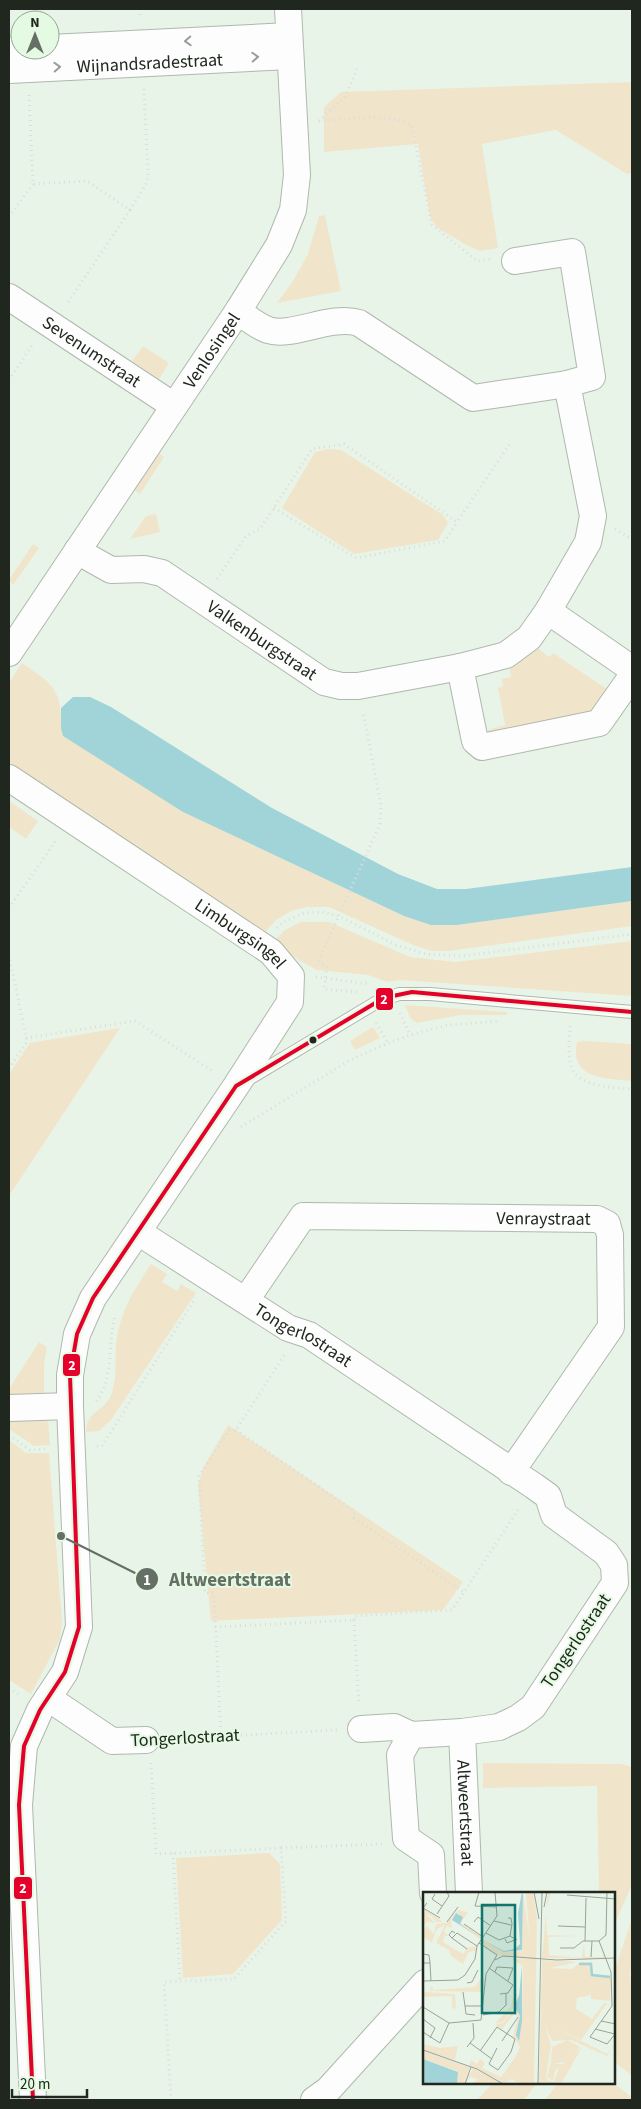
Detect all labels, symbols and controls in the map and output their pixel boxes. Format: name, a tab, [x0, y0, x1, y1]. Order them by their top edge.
north arrow	[10, 10, 60, 60]
text: N	[30, 13, 40, 33]
one-way arrow	[184, 35, 192, 46]
street label: Wijnandsradestraat	[76, 47, 224, 79]
one-way arrow	[251, 52, 259, 63]
one-way arrow	[54, 62, 62, 73]
street label: Venlosingel	[177, 308, 246, 393]
street label: Sevenumstraat	[37, 310, 146, 393]
street label: Valkenburgstraat	[202, 594, 322, 686]
street label: Limburgsingel	[190, 892, 292, 974]
line badge: 2	[375, 987, 394, 1011]
text: 2	[380, 990, 388, 1010]
unlabelled marker	[308, 1035, 318, 1045]
street label: Venraystraat	[496, 1205, 591, 1231]
street label: Tongerlostraat	[249, 1297, 357, 1373]
line badge: 2	[62, 1353, 81, 1377]
text: 2	[68, 1356, 76, 1376]
callout: Altweertstraat	[134, 1562, 301, 1596]
text: Altweertstraat	[168, 1567, 291, 1594]
text: 1	[143, 1570, 151, 1591]
street label: Tongerlostraat	[535, 1589, 617, 1693]
street label: Tongerlostraat	[130, 1723, 240, 1753]
street label: Altweertstraat	[451, 1759, 480, 1867]
line badge: 2	[13, 1876, 33, 1900]
text: 2	[19, 1879, 27, 1899]
inset map	[423, 1892, 616, 2084]
scale bar	[12, 2066, 88, 2098]
text: 20 m	[20, 2074, 50, 2095]

